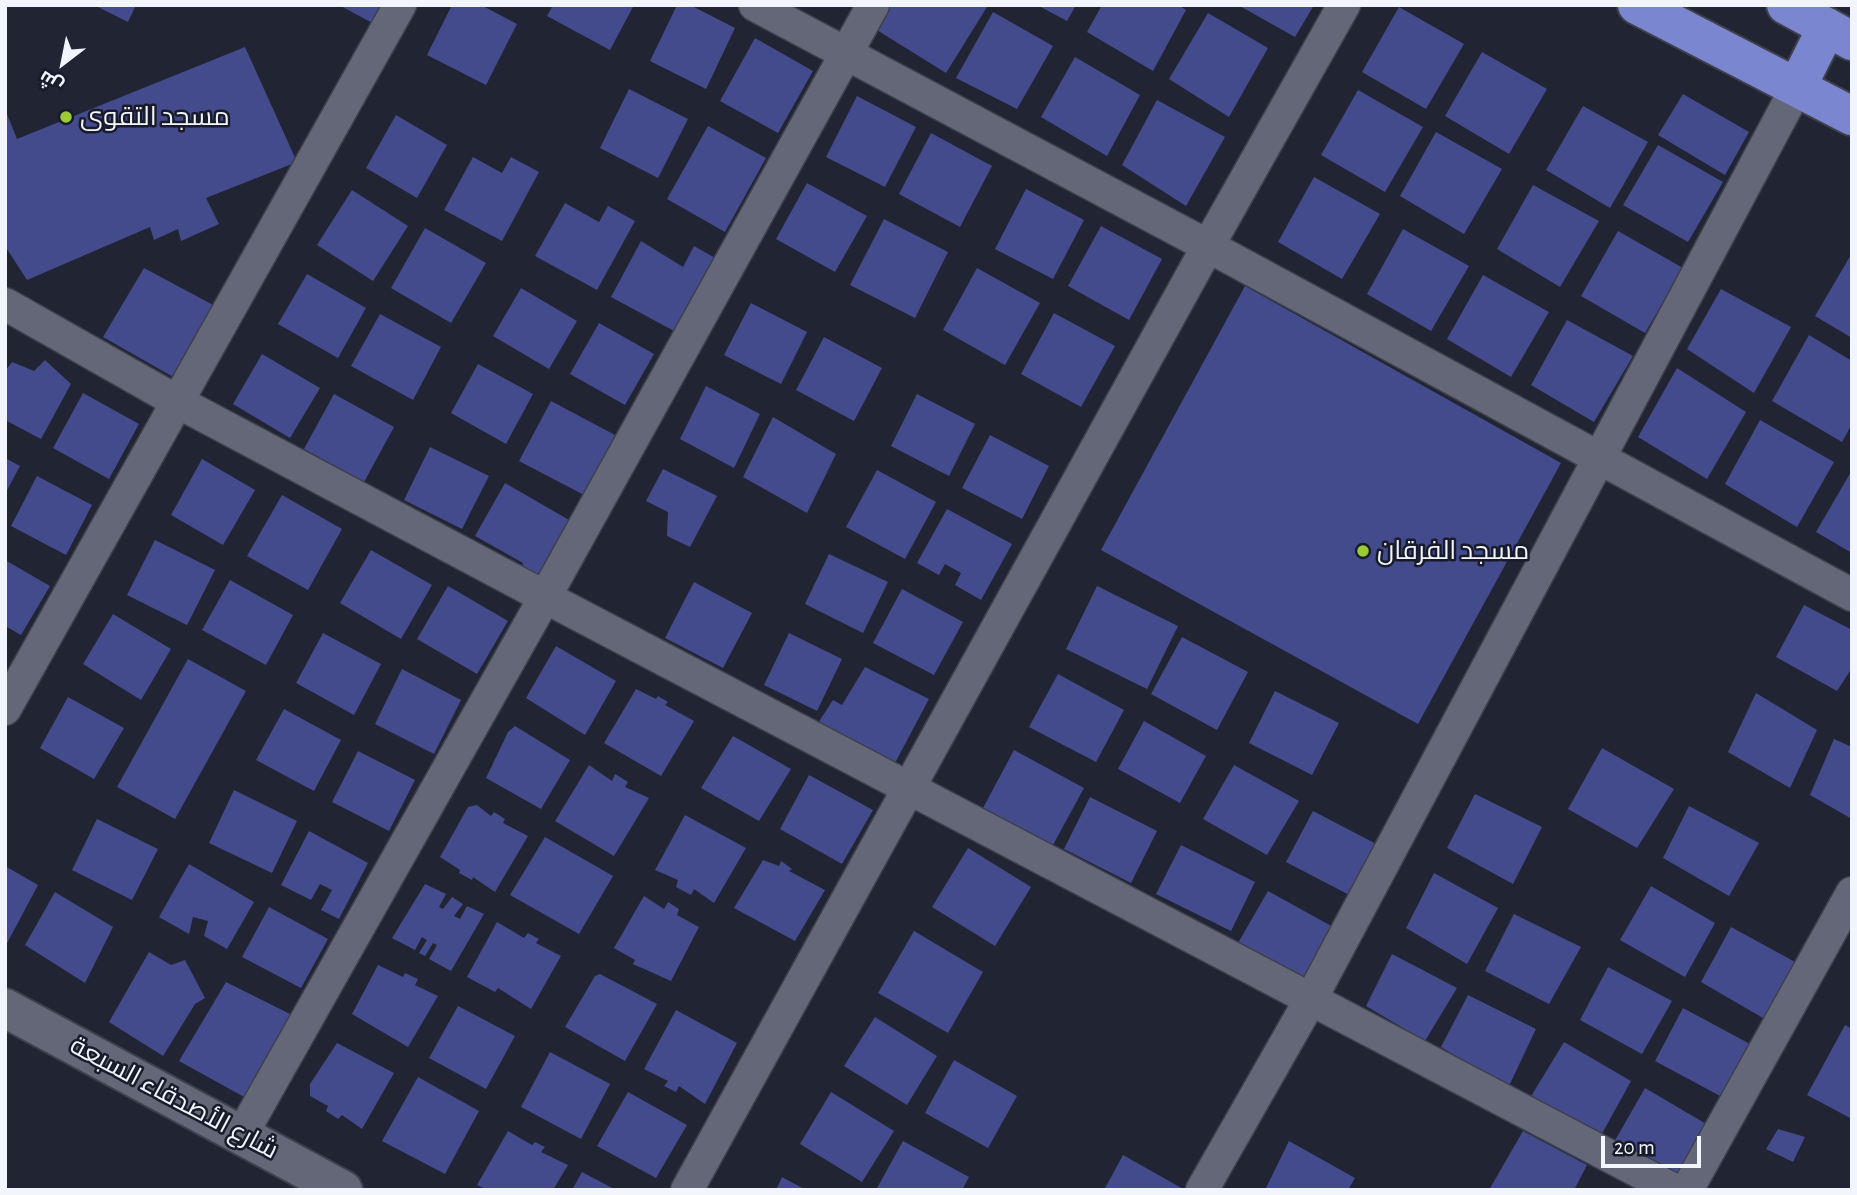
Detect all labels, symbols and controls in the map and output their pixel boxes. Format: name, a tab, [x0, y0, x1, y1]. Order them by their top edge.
north arrow	[28, 28, 98, 98]
text: ش	[36, 67, 67, 96]
place label: مسجد التقوى	[80, 101, 230, 133]
marker: مسجد التقوى	[58, 109, 74, 125]
place label: مسجد الفرقان	[1377, 535, 1529, 567]
marker: مسجد الفرقان	[1355, 543, 1371, 559]
street label: شارع الأصدقاء السبعة	[65, 1030, 283, 1166]
scale bar	[1605, 1122, 1705, 1166]
text: 20 m	[1614, 1137, 1655, 1158]

